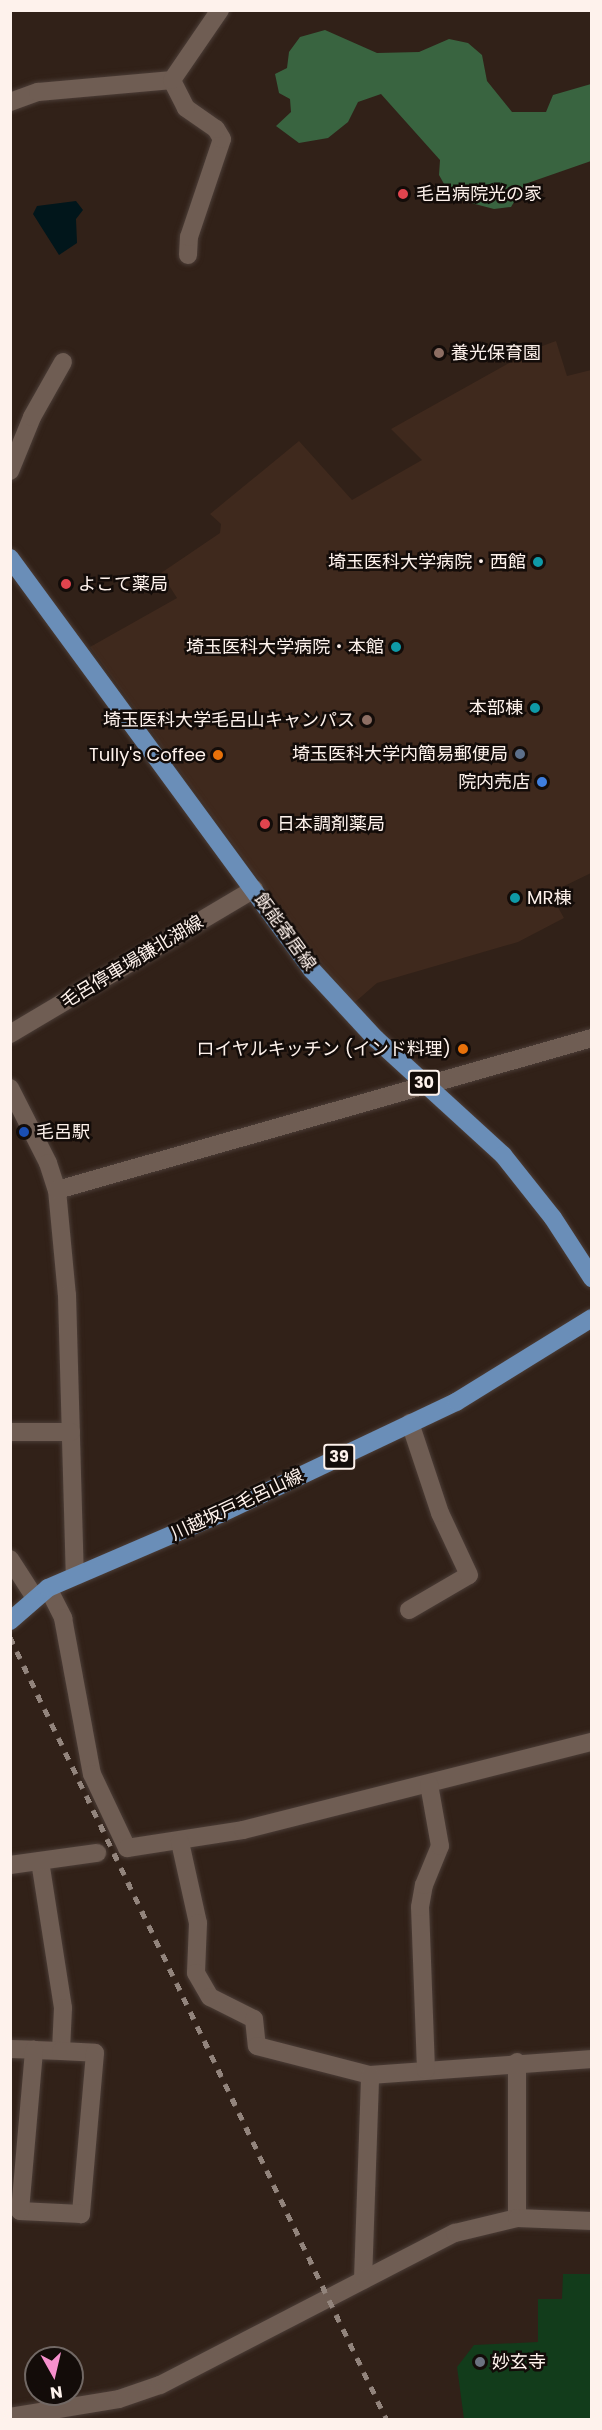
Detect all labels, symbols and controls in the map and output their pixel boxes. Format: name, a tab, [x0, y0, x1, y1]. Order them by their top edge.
place label: 毛呂病院光の家	[416, 183, 542, 205]
marker: 毛呂病院光の家	[394, 185, 412, 203]
place label: 養光保育園	[451, 342, 541, 364]
marker: 養光保育園	[432, 346, 446, 360]
place label: 埼玉医科大学病院・西館	[328, 551, 526, 573]
marker: 埼玉医科大学病院・西館	[531, 555, 545, 569]
place label: よこて薬局	[78, 573, 168, 595]
marker: よこて薬局	[59, 577, 73, 591]
place label: 埼玉医科大学病院・本館	[186, 636, 384, 658]
marker: 埼玉医科大学病院・本館	[389, 640, 403, 654]
place label: 本部棟	[469, 697, 523, 719]
marker: 本部棟	[528, 701, 542, 715]
place label: 埼玉医科大学毛呂山キャンパス	[103, 709, 355, 731]
marker: 埼玉医科大学毛呂山キャンパス	[360, 713, 374, 727]
place label: 埼玉医科大学内簡易郵便局	[292, 743, 508, 765]
place label: Tully's Coffee	[89, 744, 206, 766]
marker: 埼玉医科大学内簡易郵便局	[513, 747, 527, 761]
marker: Tully's Coffee	[211, 748, 225, 762]
place label: 院内売店	[458, 771, 530, 793]
marker: 院内売店	[535, 775, 549, 789]
place label: 日本調剤薬局	[277, 813, 385, 835]
marker: 日本調剤薬局	[258, 817, 272, 831]
place label: MR棟	[527, 887, 571, 909]
street label: 飯能寄居線	[250, 889, 320, 975]
marker: MR棟	[508, 891, 522, 905]
street label: 毛呂停車場鎌北湖線	[57, 911, 207, 1013]
place label: ロイヤルキッチン (インド料理)	[196, 1038, 451, 1060]
marker: ロイヤルキッチン (インド料理)	[456, 1042, 470, 1056]
road number: 30	[408, 1070, 440, 1096]
place label: 毛呂駅	[36, 1121, 90, 1143]
marker: 毛呂駅	[17, 1125, 31, 1139]
road number: 39	[322, 1444, 356, 1470]
street label: 川越坂戸毛呂山線	[167, 1465, 307, 1545]
north arrow	[24, 2346, 84, 2406]
place label: 妙玄寺	[492, 2351, 546, 2373]
marker: 妙玄寺	[473, 2355, 487, 2369]
text: N	[49, 2380, 64, 2405]

